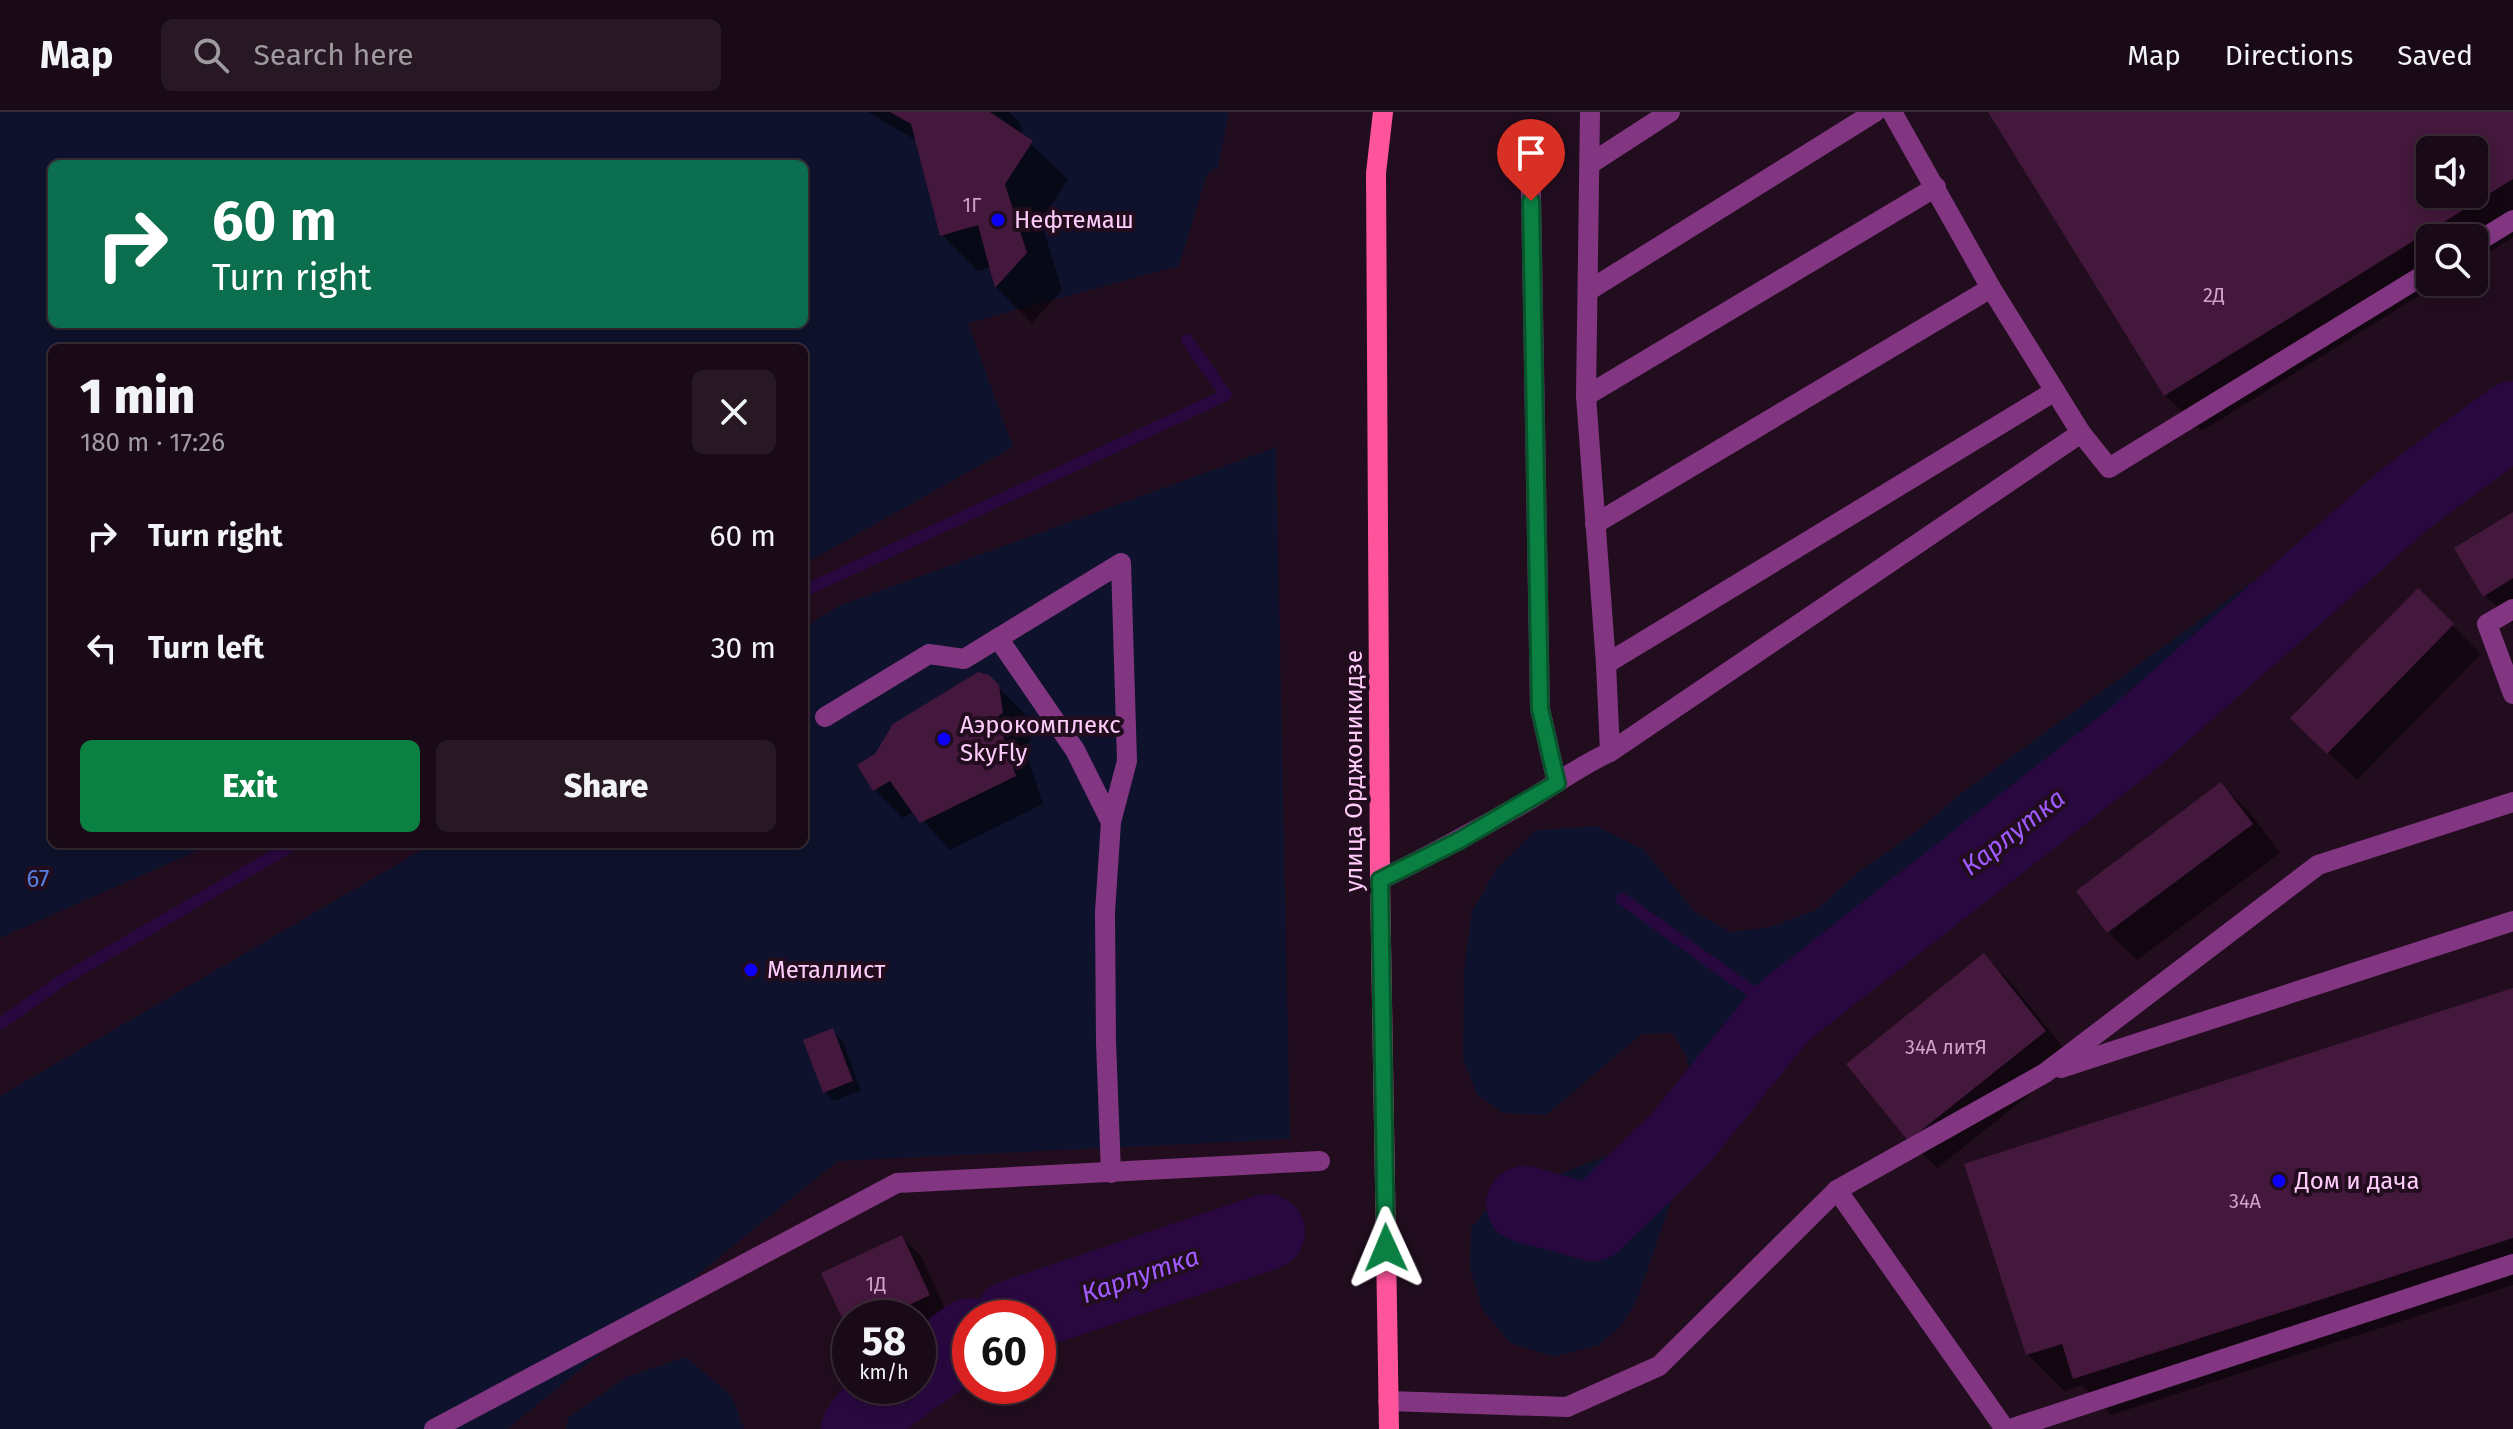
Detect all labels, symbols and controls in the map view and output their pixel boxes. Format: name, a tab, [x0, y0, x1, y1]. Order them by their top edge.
search box	[161, 19, 721, 91]
text: Map	[40, 32, 113, 78]
icon: search	[189, 33, 233, 77]
text: Search here	[253, 37, 414, 73]
text: Map	[2127, 39, 2181, 72]
text: Directions	[2225, 39, 2353, 72]
text: Saved	[2397, 39, 2473, 72]
pin	[1497, 119, 1565, 201]
icon: arrive	[1509, 131, 1553, 175]
map controls	[2416, 136, 2488, 296]
button: sound	[2416, 136, 2488, 208]
text: 60 m	[212, 188, 337, 255]
icon: right	[80, 192, 184, 296]
house number: 1Г	[963, 193, 981, 217]
place label: Нефтемаш	[1014, 206, 1134, 234]
marker: Нефтемаш	[989, 211, 1007, 229]
button: search	[2416, 224, 2488, 296]
text: Turn right	[212, 256, 372, 300]
house number: 2Д	[2203, 283, 2225, 307]
text: 1 min	[80, 368, 195, 426]
button: close	[692, 370, 776, 454]
text: 180 m · 17:26	[80, 427, 225, 458]
icon: right	[80, 514, 124, 558]
text: Turn right	[148, 518, 283, 554]
text: 60 m	[710, 518, 776, 554]
icon: left	[80, 626, 124, 670]
text: Turn left	[148, 630, 264, 666]
text: 30 m	[711, 630, 776, 666]
street label: улица Орджоникидзе	[1340, 650, 1368, 892]
place label: Аэрокомплекс SkyFly	[960, 711, 1121, 767]
marker: Аэрокомплекс SkyFly	[935, 730, 953, 748]
button: Exit	[80, 740, 420, 832]
button: Share	[436, 740, 776, 832]
water label: Карлутка	[1955, 782, 2071, 882]
park label: 67	[27, 865, 49, 893]
place label: Металлист	[767, 956, 886, 984]
marker: Металлист	[742, 961, 760, 979]
house number: 34А литЯ	[1905, 1035, 1987, 1059]
place label: Дом и дача	[2294, 1167, 2420, 1195]
marker: Дом и дача	[2270, 1172, 2288, 1190]
house number: 34А	[2229, 1189, 2262, 1213]
position arrow	[1344, 1206, 1428, 1290]
water label: Карлутка	[1077, 1241, 1203, 1310]
house number: 1Д	[866, 1272, 886, 1296]
speed limit sign: 60	[952, 1300, 1056, 1404]
text: 58	[862, 1318, 906, 1366]
text: km/h	[859, 1360, 909, 1384]

